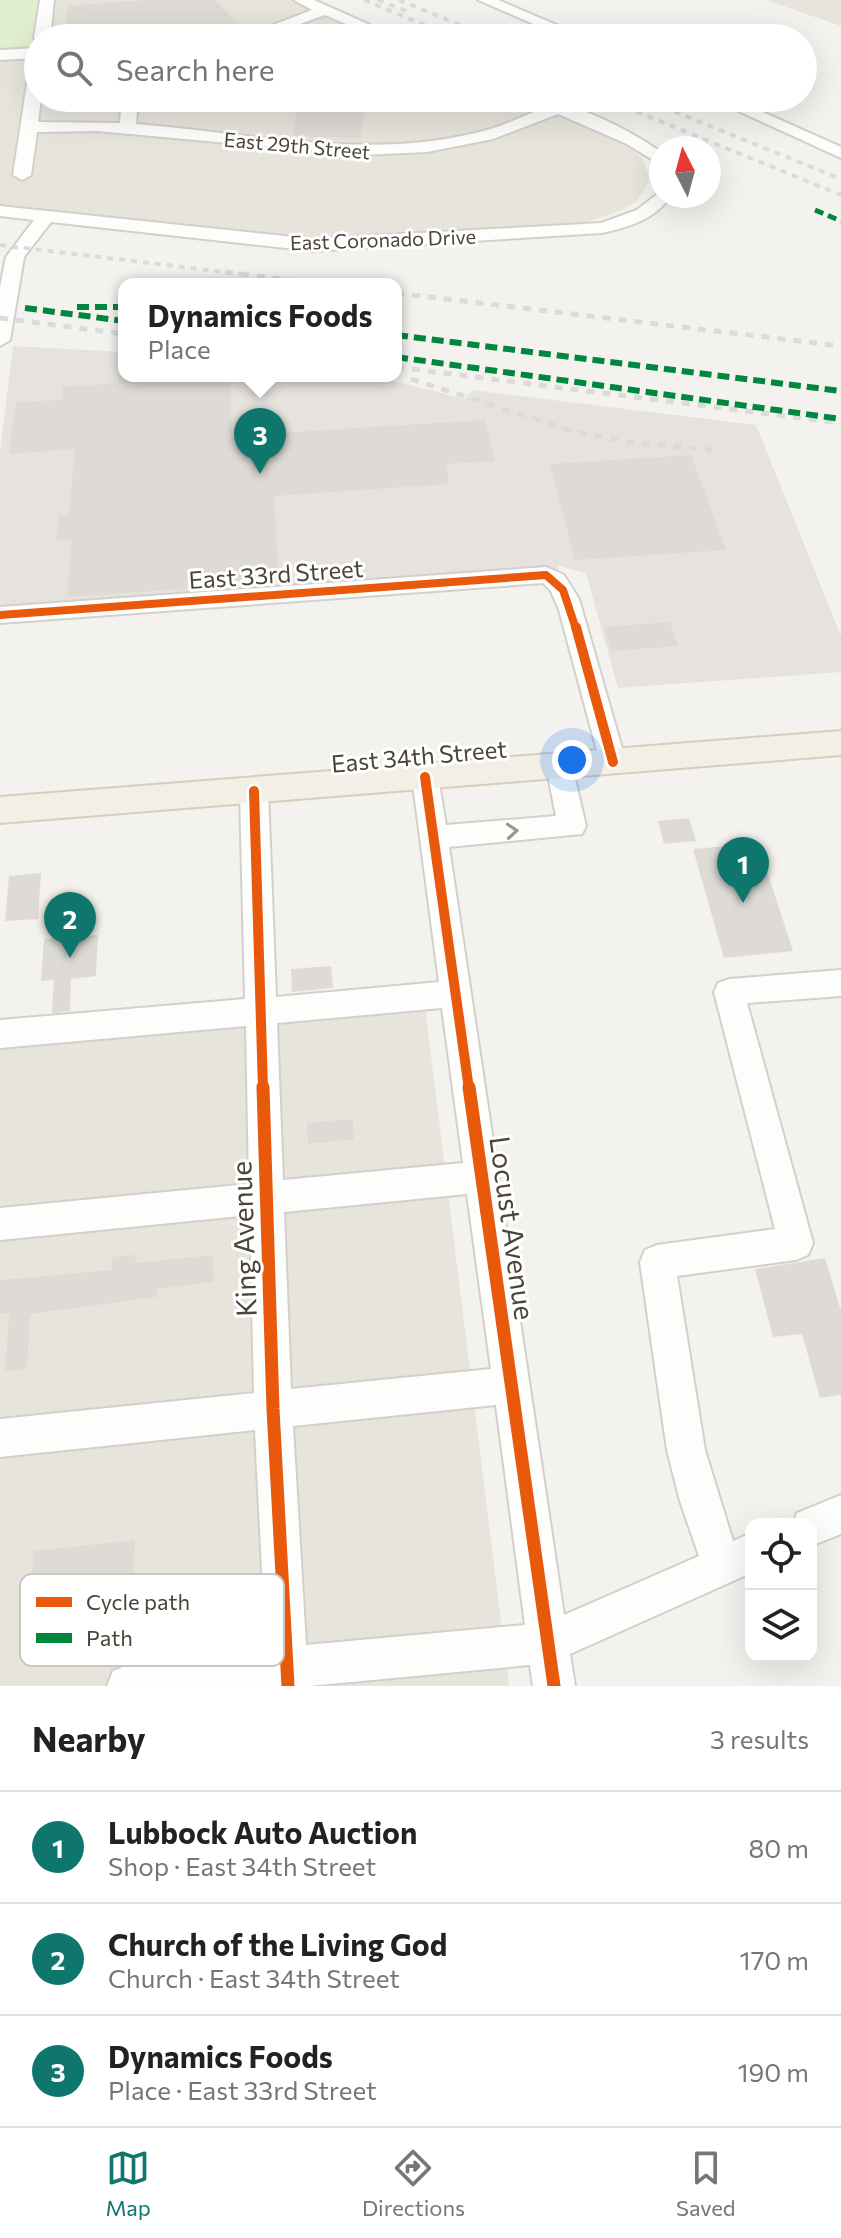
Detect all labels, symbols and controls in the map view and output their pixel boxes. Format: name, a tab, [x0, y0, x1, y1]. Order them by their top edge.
search box	[24, 24, 817, 112]
icon: search	[52, 46, 96, 90]
text: Search here	[116, 50, 275, 87]
street label: East 29th Street	[223, 127, 371, 163]
north arrow	[649, 136, 721, 208]
street label: East Coronado Drive	[289, 224, 476, 254]
popup	[118, 278, 402, 382]
text: Dynamics Foods	[148, 296, 372, 333]
text: Place	[148, 333, 211, 364]
pin: 3	[234, 408, 286, 474]
street label: East 33rd Street	[188, 553, 364, 594]
street label: East 34th Street	[330, 733, 508, 778]
your location	[552, 740, 592, 780]
one-way arrow	[506, 823, 519, 840]
pin: 1	[717, 837, 769, 903]
pin: 2	[44, 892, 96, 958]
street label: Locust Avenue	[483, 1134, 543, 1322]
street label: King Avenue	[223, 1161, 263, 1318]
map controls	[745, 1518, 817, 1662]
button: locate	[745, 1518, 817, 1590]
legend	[20, 1574, 284, 1666]
text: Cycle path	[86, 1588, 190, 1615]
button: layers	[745, 1590, 817, 1662]
text: Path	[86, 1624, 133, 1651]
text: Nearby	[32, 1717, 146, 1759]
text: 3 results	[710, 1723, 809, 1754]
text: Lubbock Auto Auction	[108, 1813, 417, 1850]
text: 1	[52, 1832, 64, 1863]
text: 80 m	[749, 1832, 809, 1863]
text: Shop · East 34th Street	[108, 1850, 376, 1881]
text: Church of the Living God	[108, 1925, 447, 1962]
text: 2	[51, 1944, 65, 1975]
text: 170 m	[740, 1944, 809, 1975]
text: Church · East 34th Street	[108, 1962, 400, 1993]
text: Dynamics Foods	[108, 2037, 333, 2074]
text: 3	[50, 2056, 66, 2087]
text: 190 m	[737, 2056, 809, 2087]
text: Place · East 33rd Street	[108, 2074, 377, 2105]
tab: Map	[106, 2146, 151, 2221]
tab: Directions	[362, 2146, 465, 2221]
tab: Saved	[676, 2146, 735, 2221]

